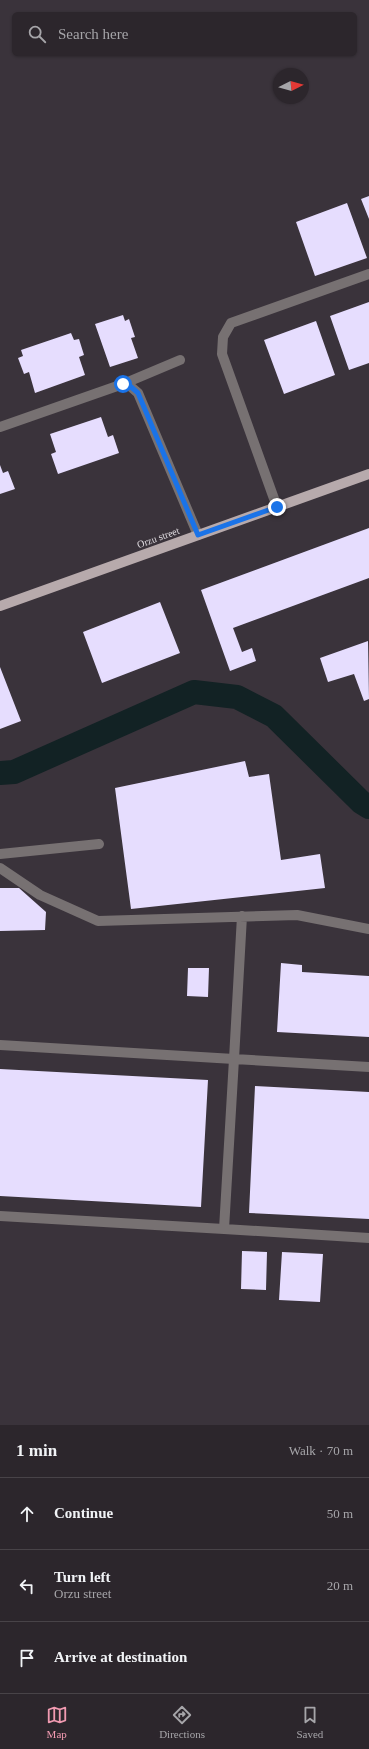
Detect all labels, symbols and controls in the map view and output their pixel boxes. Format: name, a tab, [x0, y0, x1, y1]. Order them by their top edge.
search box	[12, 12, 357, 56]
icon: search	[26, 23, 48, 45]
text: Search here	[58, 26, 128, 42]
north arrow	[273, 68, 309, 104]
route start	[114, 375, 132, 393]
route end	[268, 498, 286, 516]
street label: Orzu street	[136, 525, 181, 550]
text: 1 min	[16, 1441, 57, 1460]
text: Walk · 70 m	[289, 1443, 353, 1458]
icon: ahead	[16, 1503, 38, 1525]
text: Continue	[54, 1505, 113, 1521]
text: 50 m	[327, 1506, 353, 1521]
text: Turn left	[54, 1569, 111, 1585]
icon: left	[16, 1575, 38, 1597]
text: 20 m	[327, 1578, 353, 1593]
text: Orzu street	[54, 1586, 111, 1601]
icon: arrive	[16, 1647, 38, 1669]
text: Arrive at destination	[54, 1649, 187, 1665]
tab: Map	[46, 1704, 68, 1740]
tab: Directions	[159, 1704, 205, 1740]
tab: Saved	[296, 1704, 323, 1740]

